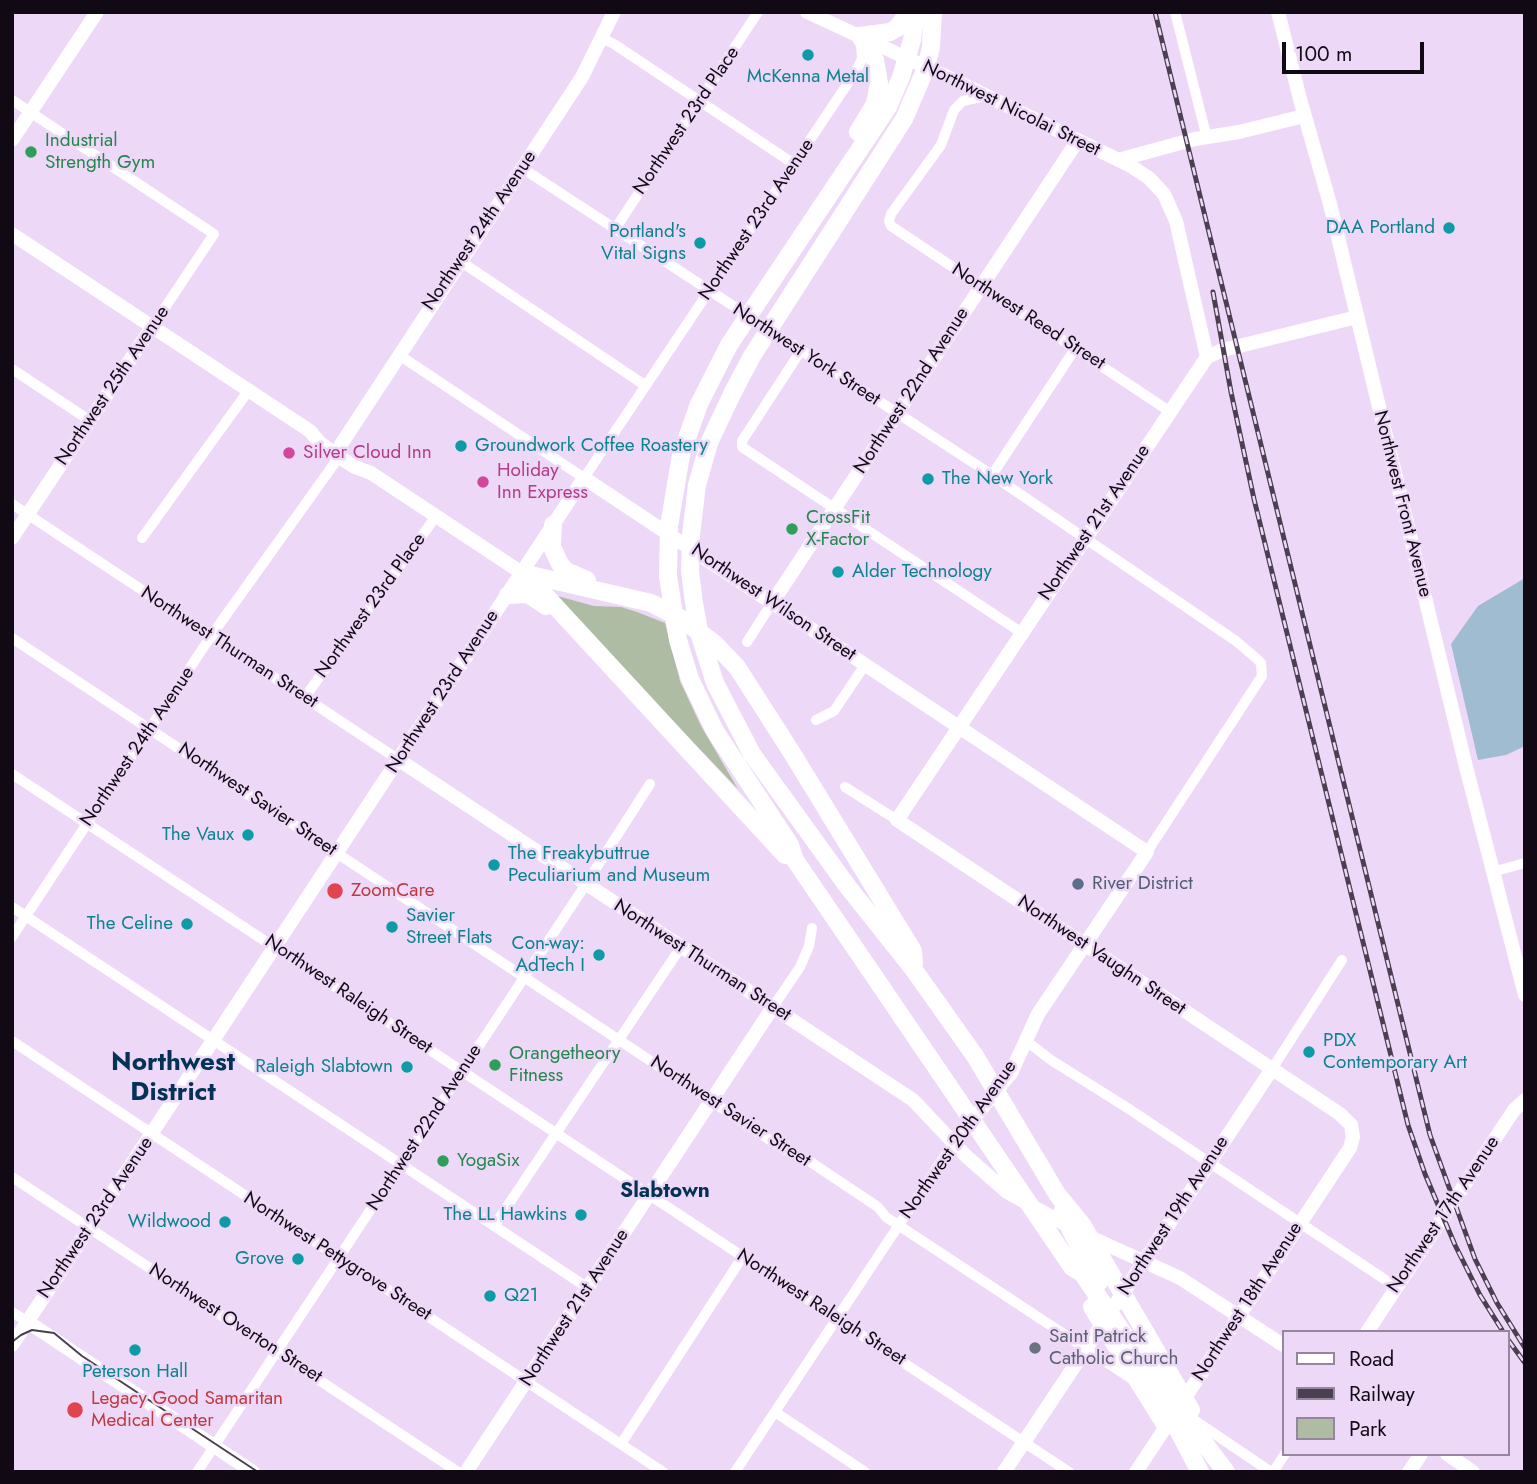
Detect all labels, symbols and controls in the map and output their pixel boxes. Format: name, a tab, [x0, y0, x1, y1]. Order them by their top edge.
scale bar	[1285, 28, 1427, 72]
text: 100 m	[1295, 39, 1352, 69]
street label: Northwest 23rd Place	[629, 43, 745, 199]
marker: McKenna Metal	[800, 47, 816, 63]
street label: Northwest Nicolai Street	[918, 56, 1104, 162]
place label: McKenna Metal	[747, 66, 869, 88]
place label: Industrial Strength Gym	[45, 130, 155, 174]
street label: Northwest 23rd Avenue	[694, 135, 820, 305]
marker: Industrial Strength Gym	[23, 144, 39, 160]
street label: Northwest 24th Avenue	[418, 147, 542, 315]
place label: DAA Portland	[1326, 217, 1435, 239]
marker: DAA Portland	[1441, 220, 1457, 236]
place label: Portland's Vital Signs	[601, 221, 686, 265]
marker: Portland's Vital Signs	[692, 235, 708, 251]
street label: Northwest Reed Street	[947, 259, 1109, 375]
street label: Northwest York Street	[728, 299, 884, 411]
street label: Northwest 25th Avenue	[51, 302, 175, 470]
street label: Northwest 22nd Avenue	[850, 304, 974, 478]
street label: Northwest Front Avenue	[1368, 408, 1436, 600]
place label: Groundwork Coffee Roastery	[475, 435, 708, 457]
marker: Groundwork Coffee Roastery	[453, 438, 469, 454]
street label: Northwest 21st Avenue	[1034, 441, 1156, 605]
place label: Silver Cloud Inn	[303, 442, 432, 464]
marker: Silver Cloud Inn	[281, 445, 297, 461]
place label: Holiday Inn Express	[497, 460, 588, 504]
place label: The New York	[942, 468, 1053, 490]
marker: The New York	[920, 471, 936, 487]
marker: Holiday Inn Express	[475, 474, 491, 490]
place label: CrossFit X-Factor	[806, 507, 870, 551]
marker: CrossFit X-Factor	[784, 521, 800, 537]
street label: Northwest 23rd Place	[311, 529, 431, 683]
street label: Northwest Wilson Street	[686, 539, 860, 667]
place label: Alder Technology	[852, 561, 992, 583]
marker: Alder Technology	[830, 564, 846, 580]
street label: Northwest Thurman Street	[136, 582, 322, 714]
street label: Northwest 23rd Avenue	[382, 606, 504, 778]
street label: Northwest 24th Avenue	[76, 663, 200, 831]
street label: Northwest Savier Street	[173, 738, 341, 862]
place label: The Vaux	[162, 824, 234, 846]
marker: The Vaux	[240, 827, 256, 843]
place label: The Freakybuttrue Peculiarium and Museum	[508, 843, 710, 887]
marker: The Freakybuttrue Peculiarium and Museum	[486, 857, 502, 873]
place label: River District	[1092, 873, 1193, 895]
marker: River District	[1070, 876, 1086, 892]
place label: ZoomCare	[351, 880, 435, 902]
marker: ZoomCare	[325, 881, 345, 901]
street label: Northwest Vaughn Street	[1013, 891, 1189, 1021]
street label: Northwest Thurman Street	[609, 895, 795, 1027]
place label: Savier Street Flats	[406, 905, 492, 949]
place label: The Celine	[87, 913, 173, 935]
marker: The Celine	[179, 916, 195, 932]
marker: Savier Street Flats	[384, 919, 400, 935]
street label: Northwest Raleigh Street	[260, 930, 436, 1060]
place label: Con-way: AdTech I	[512, 933, 585, 977]
marker: Con-way: AdTech I	[591, 947, 607, 963]
place label: PDX Contemporary Art	[1323, 1030, 1467, 1074]
street label: Northwest 22nd Avenue	[363, 1041, 487, 1215]
place label: Orangetheory Fitness	[509, 1043, 620, 1087]
marker: PDX Contemporary Art	[1301, 1044, 1317, 1060]
district label: Northwest District	[111, 1048, 235, 1110]
street label: Northwest Savier Street	[646, 1052, 814, 1172]
place label: Raleigh Slabtown	[255, 1056, 393, 1078]
street label: Northwest 20th Avenue	[896, 1056, 1022, 1224]
marker: Orangetheory Fitness	[487, 1057, 503, 1073]
marker: Raleigh Slabtown	[399, 1059, 415, 1075]
street label: Northwest 19th Avenue	[1114, 1132, 1234, 1300]
street label: Northwest 17th Avenue	[1383, 1132, 1505, 1298]
street label: Northwest 23rd Avenue	[33, 1133, 159, 1303]
place label: YogaSix	[457, 1150, 519, 1172]
marker: YogaSix	[435, 1153, 451, 1169]
district label: Slabtown	[620, 1179, 710, 1205]
street label: Northwest Pettygrove Street	[239, 1188, 435, 1326]
place label: The LL Hawkins	[443, 1204, 567, 1226]
marker: The LL Hawkins	[573, 1207, 589, 1223]
place label: Wildwood	[128, 1211, 211, 1233]
marker: Wildwood	[217, 1214, 233, 1230]
street label: Northwest 18th Avenue	[1188, 1218, 1308, 1386]
street label: Northwest 21st Avenue	[516, 1225, 634, 1391]
street label: Northwest Raleigh Street	[732, 1245, 910, 1371]
place label: Grove	[235, 1248, 284, 1270]
marker: Grove	[290, 1251, 306, 1267]
street label: Northwest Overton Street	[144, 1259, 326, 1389]
place label: Q21	[504, 1285, 538, 1307]
marker: Q21	[482, 1288, 498, 1304]
place label: Saint Patrick Catholic Church	[1049, 1326, 1178, 1370]
legend	[1282, 1330, 1509, 1456]
marker: Saint Patrick Catholic Church	[1027, 1340, 1043, 1356]
marker: Peterson Hall	[127, 1342, 143, 1358]
text: Road	[1349, 1344, 1394, 1374]
place label: Peterson Hall	[82, 1361, 188, 1383]
text: Railway	[1349, 1379, 1415, 1409]
place label: Legacy Good Samaritan Medical Center	[91, 1388, 283, 1432]
marker: Legacy Good Samaritan Medical Center	[65, 1400, 85, 1420]
text: Park	[1349, 1414, 1386, 1444]

